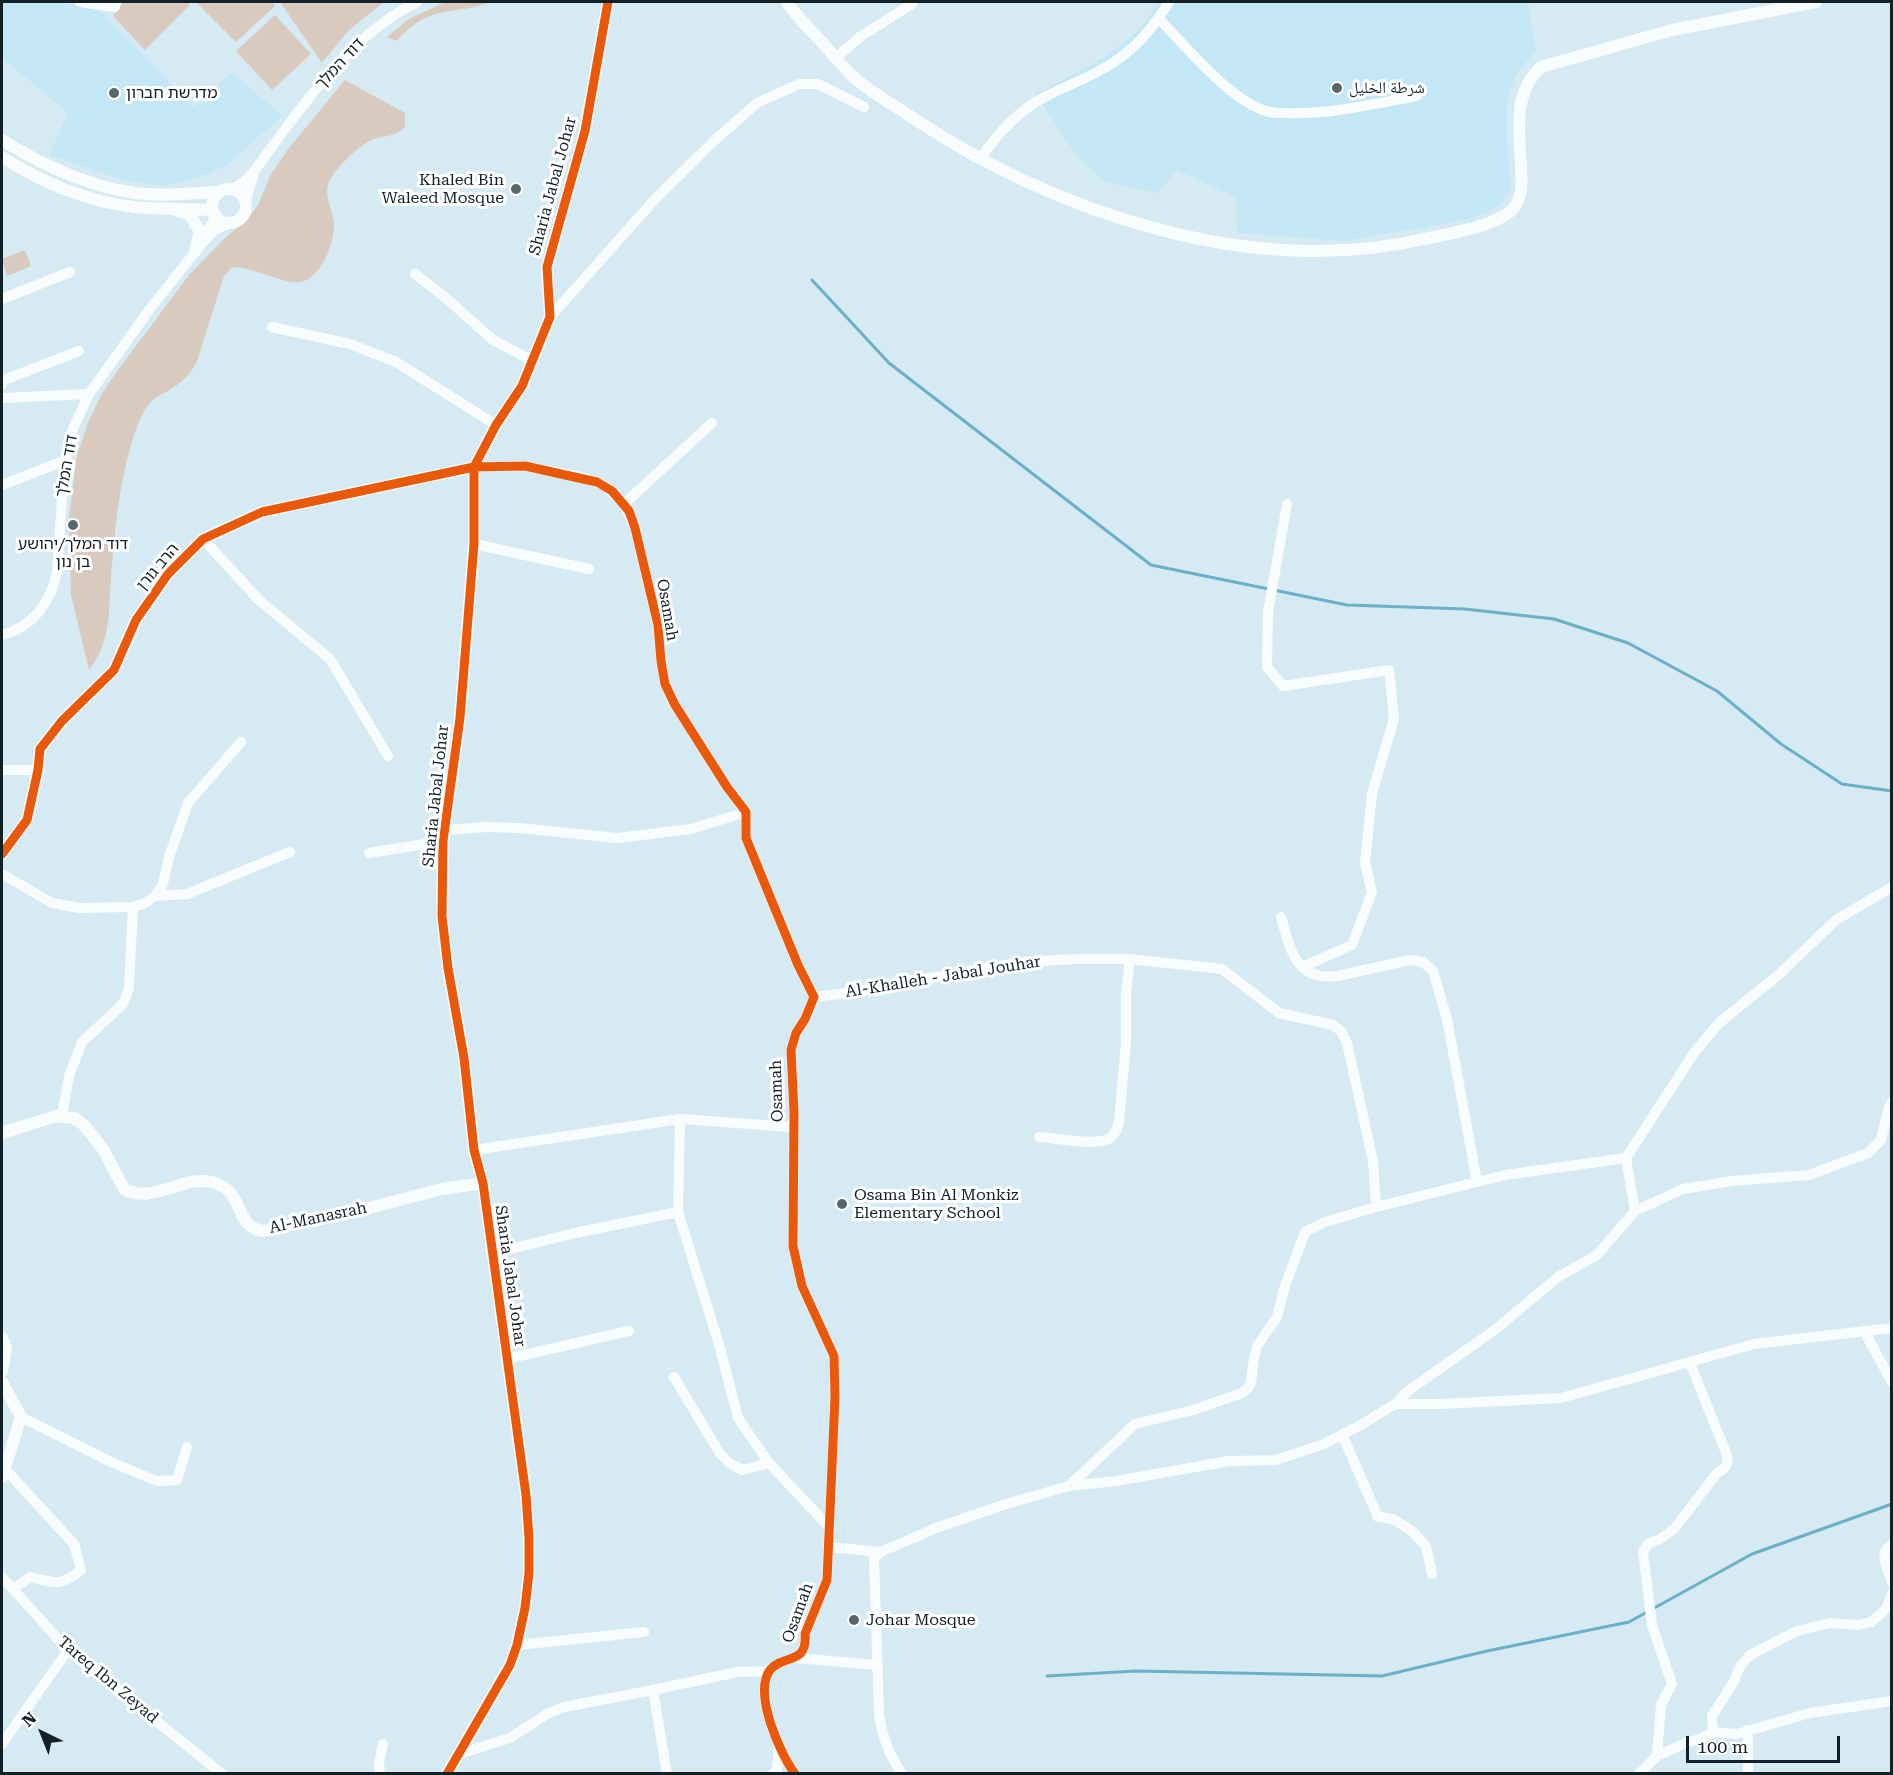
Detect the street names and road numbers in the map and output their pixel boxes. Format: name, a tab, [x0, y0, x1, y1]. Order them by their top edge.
street label: דוד המלך	[311, 34, 369, 94]
street label: Sharia Jabal Johar	[525, 115, 581, 257]
street label: דוד המלך	[52, 433, 82, 499]
street label: הרב גורן	[133, 540, 183, 594]
street label: Osamah	[652, 578, 682, 642]
street label: Sharia Jabal Johar	[419, 724, 453, 868]
street label: Al-Khalleh - Jabal Jouhar	[844, 952, 1042, 1002]
street label: Osamah	[766, 1059, 788, 1123]
street label: Al-Manasrah	[267, 1198, 369, 1238]
street label: Sharia Jabal Johar	[491, 1204, 529, 1348]
street label: Osamah	[778, 1580, 818, 1646]
street label: Tareq Ibn Zeyad	[54, 1632, 162, 1728]

